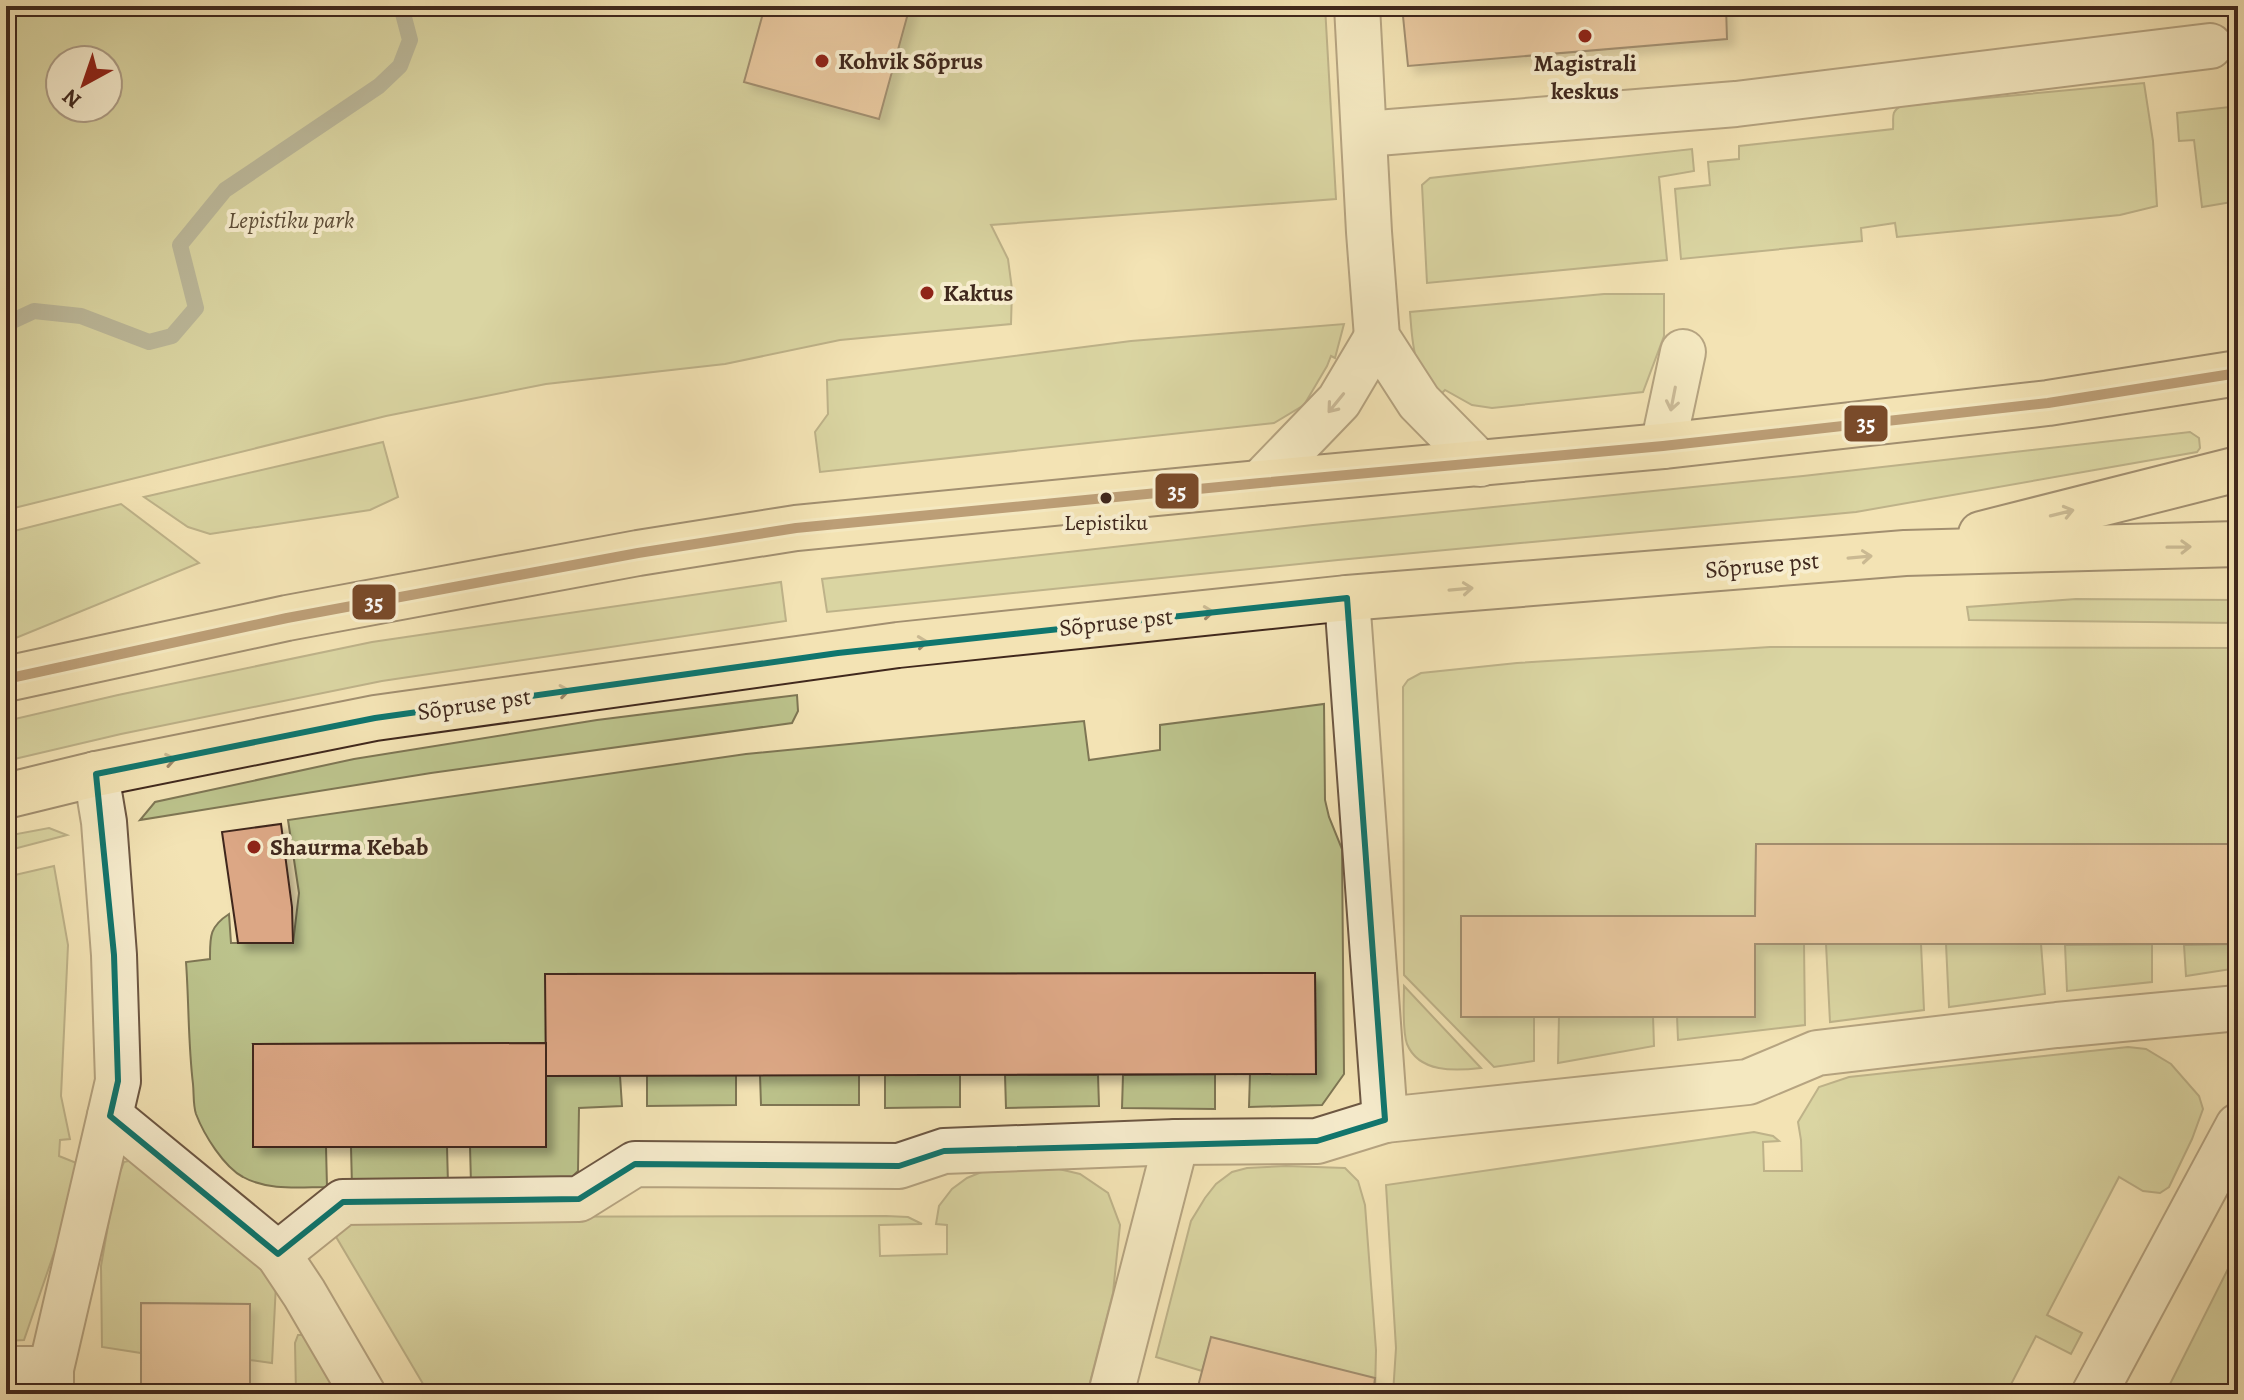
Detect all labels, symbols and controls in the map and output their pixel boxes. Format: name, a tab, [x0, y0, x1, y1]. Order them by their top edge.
marker: Magistrali keskus	[1576, 27, 1594, 45]
north arrow	[44, 44, 124, 124]
place label: Kohvik Sõprus	[838, 45, 983, 77]
place label: Magistrali keskus	[1533, 47, 1637, 107]
marker: Kohvik Sõprus	[813, 52, 831, 70]
text: N	[56, 82, 88, 115]
park label: Lepistiku park	[228, 204, 355, 236]
place label: Kaktus	[943, 277, 1013, 309]
marker: Kaktus	[918, 284, 936, 302]
one-way arrow	[1664, 386, 1679, 411]
one-way arrow	[1327, 392, 1344, 413]
line badge: 35	[1843, 404, 1889, 443]
text: 35	[1857, 409, 1875, 439]
line badge: 35	[1154, 472, 1200, 510]
text: 35	[1168, 477, 1186, 507]
marker: Lepistiku	[1098, 490, 1114, 506]
one-way arrow	[2049, 505, 2075, 520]
place label: Lepistiku	[1064, 508, 1148, 538]
one-way arrow	[2165, 539, 2192, 555]
street label: Sõpruse pst	[1704, 544, 1820, 586]
one-way arrow	[1846, 549, 1872, 564]
one-way arrow	[1447, 581, 1474, 596]
line badge: 35	[351, 583, 397, 621]
text: 35	[365, 588, 383, 618]
street label: Sõpruse pst	[1057, 600, 1175, 644]
one-way arrow	[1188, 605, 1215, 620]
one-way arrow	[902, 635, 928, 650]
street label: Sõpruse pst	[415, 680, 533, 728]
one-way arrow	[545, 684, 570, 699]
one-way arrow	[151, 752, 176, 767]
place label: Shaurma Kebab	[270, 831, 428, 863]
marker: Shaurma Kebab	[245, 838, 263, 856]

